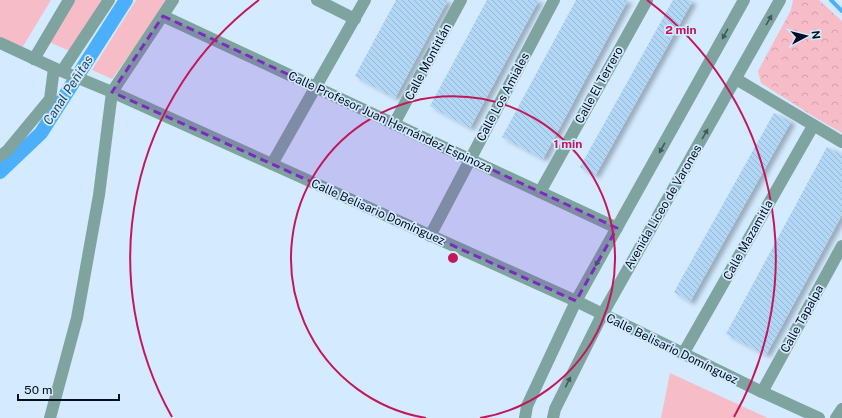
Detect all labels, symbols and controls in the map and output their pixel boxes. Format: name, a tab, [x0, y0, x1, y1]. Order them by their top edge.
one-way arrow	[765, 14, 772, 26]
north arrow	[786, 16, 826, 56]
street label: Calle Montitlán	[402, 21, 454, 103]
text: 2 min	[665, 23, 697, 37]
one-way arrow	[722, 28, 729, 40]
text: N	[809, 30, 822, 40]
street label: Calle El Terrero	[572, 44, 626, 126]
street label: Calle Los Amiales	[474, 50, 532, 144]
water label: Canal Peñitas	[40, 52, 96, 128]
street label: Calle Profesor Juan Hernández Espinoza	[286, 68, 494, 176]
one-way arrow	[702, 128, 709, 139]
text: 1 min	[554, 137, 582, 151]
street label: Avenida Liceo de Varones	[622, 142, 704, 272]
one-way arrow	[658, 142, 665, 153]
street label: Calle Belisario Domínguez	[309, 176, 447, 248]
street label: Calle Mazamitla	[720, 198, 776, 282]
centre of rings	[446, 251, 460, 265]
one-way arrow	[595, 255, 602, 267]
street label: Calle Tapalpa	[778, 283, 826, 355]
street label: Calle Belisario Domínguez	[604, 311, 740, 387]
scale bar	[18, 376, 119, 402]
one-way arrow	[565, 377, 572, 388]
text: 50 m	[24, 383, 52, 397]

